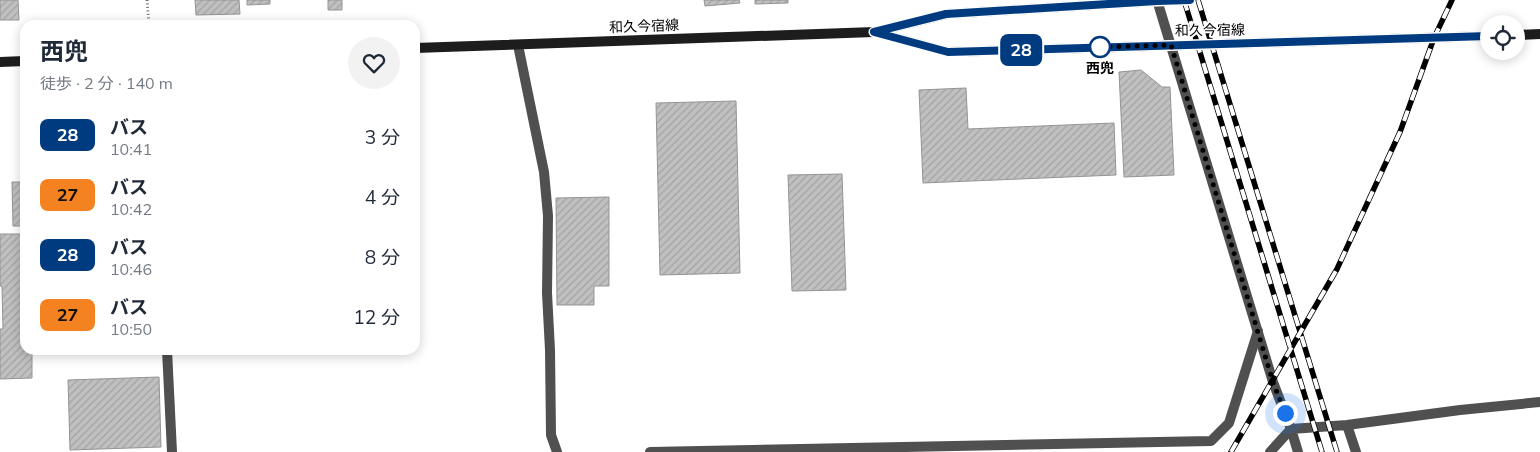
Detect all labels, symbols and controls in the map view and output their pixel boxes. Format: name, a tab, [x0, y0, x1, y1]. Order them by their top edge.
map controls	[1480, 15, 1525, 60]
button: locate	[1480, 15, 1525, 60]
street label: 和久今宿線	[609, 16, 679, 36]
street label: 和久今宿線	[1175, 20, 1245, 40]
line badge: 28	[998, 34, 1044, 66]
text: 西兜	[40, 36, 88, 66]
marker: 西兜	[1089, 36, 1111, 58]
button: heart	[348, 37, 400, 89]
text: 28	[1010, 38, 1032, 61]
place label: 西兜	[1086, 59, 1114, 77]
text: 徒歩 · 2 分 · 140 m	[40, 73, 173, 93]
text: バス	[110, 115, 148, 139]
text: 28	[57, 123, 78, 146]
text: 3 分	[365, 125, 400, 149]
text: 10:41	[110, 139, 152, 159]
text: バス	[110, 175, 148, 199]
text: 27	[57, 183, 78, 206]
text: 4 分	[365, 185, 400, 209]
text: 10:42	[110, 199, 152, 219]
text: バス	[110, 235, 148, 259]
text: 28	[57, 243, 78, 266]
text: 8 分	[365, 245, 400, 269]
text: 10:46	[110, 259, 152, 279]
text: バス	[110, 295, 148, 319]
text: 27	[57, 303, 78, 326]
text: 12 分	[353, 305, 400, 329]
text: 10:50	[110, 319, 152, 339]
your location	[1273, 401, 1298, 426]

